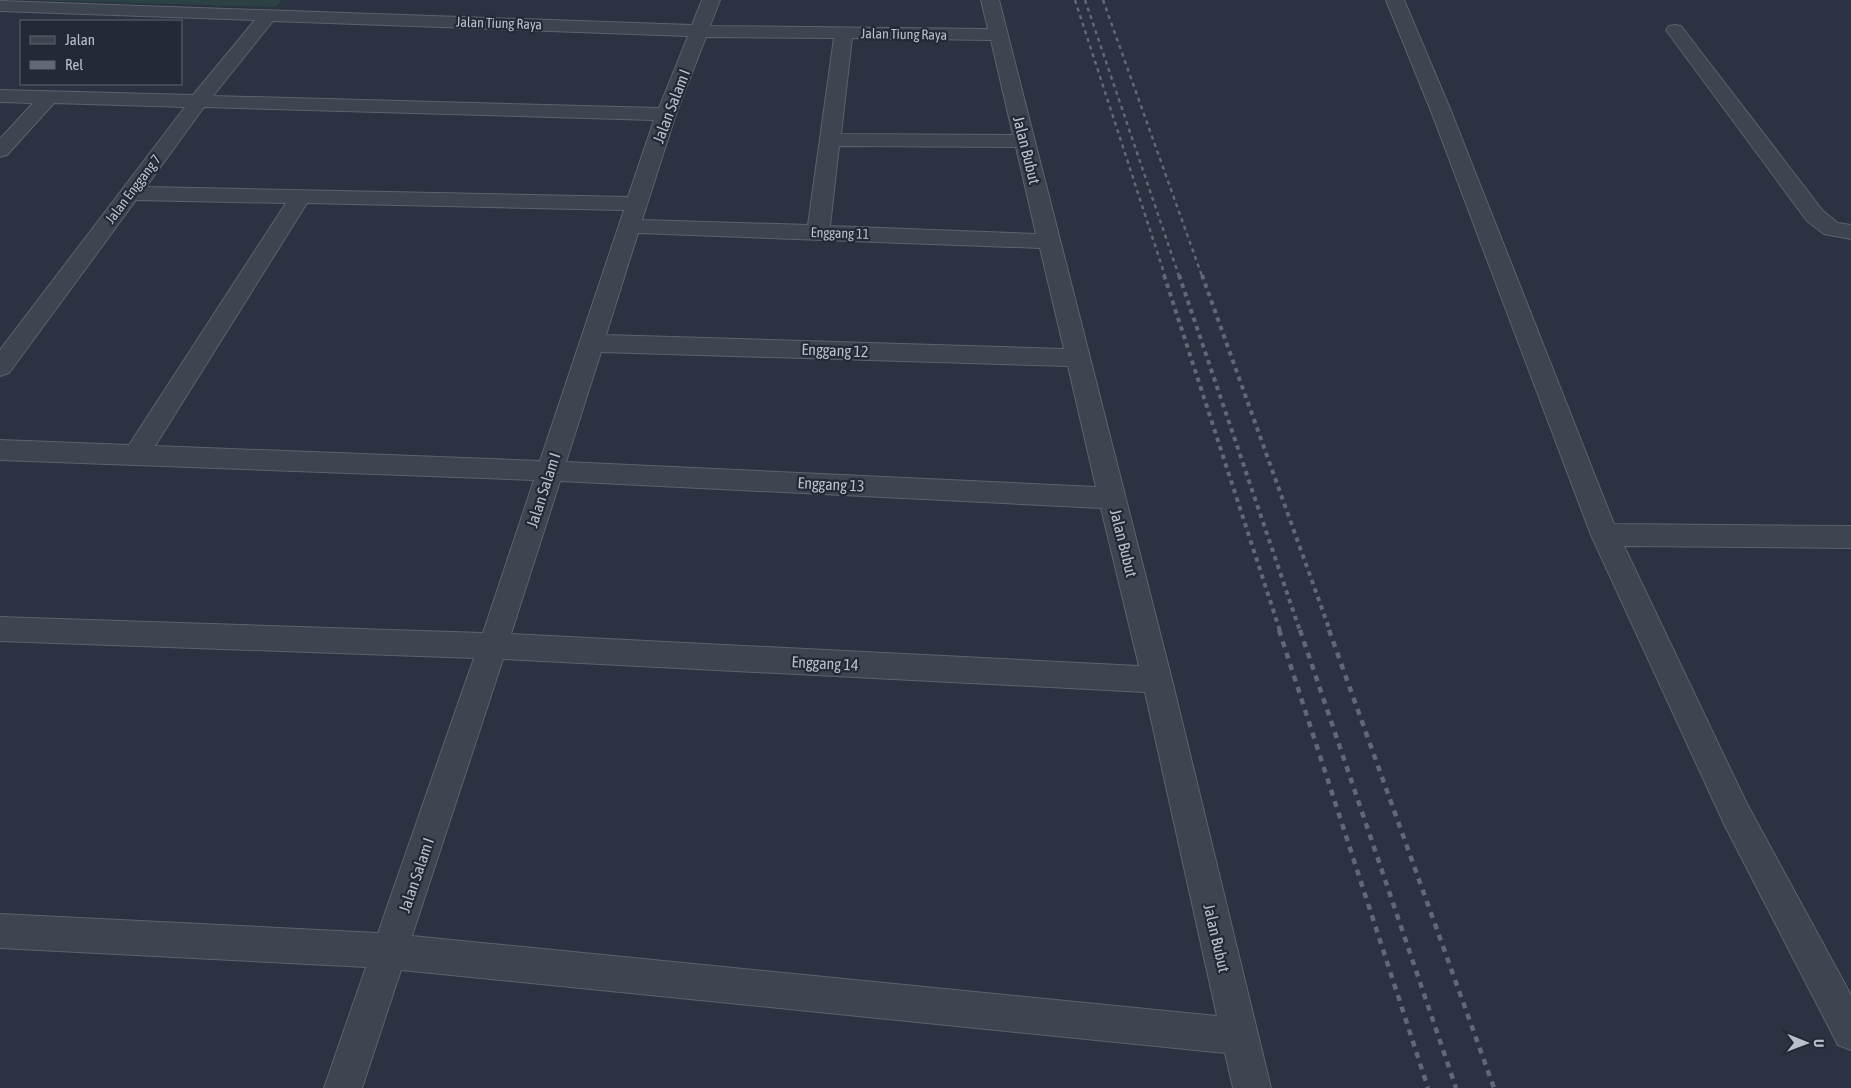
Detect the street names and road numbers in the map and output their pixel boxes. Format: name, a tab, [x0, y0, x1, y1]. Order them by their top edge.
street label: Jalan Tiung Raya	[456, 14, 542, 32]
street label: Jalan Tiung Raya	[861, 25, 947, 43]
street label: Jalan Salam I	[649, 66, 693, 146]
street label: Jalan Bubut	[1010, 114, 1044, 186]
street label: Jalan Enggang 7	[102, 151, 164, 227]
street label: Enggang 11	[810, 224, 870, 242]
street label: Enggang 12	[801, 340, 869, 361]
street label: Jalan Salam I	[522, 450, 564, 530]
street label: Enggang 13	[797, 473, 865, 496]
street label: Jalan Bubut	[1107, 507, 1141, 579]
street label: Enggang 14	[791, 652, 859, 675]
street label: Jalan Salam I	[395, 835, 437, 915]
street label: Jalan Bubut	[1200, 902, 1234, 974]

